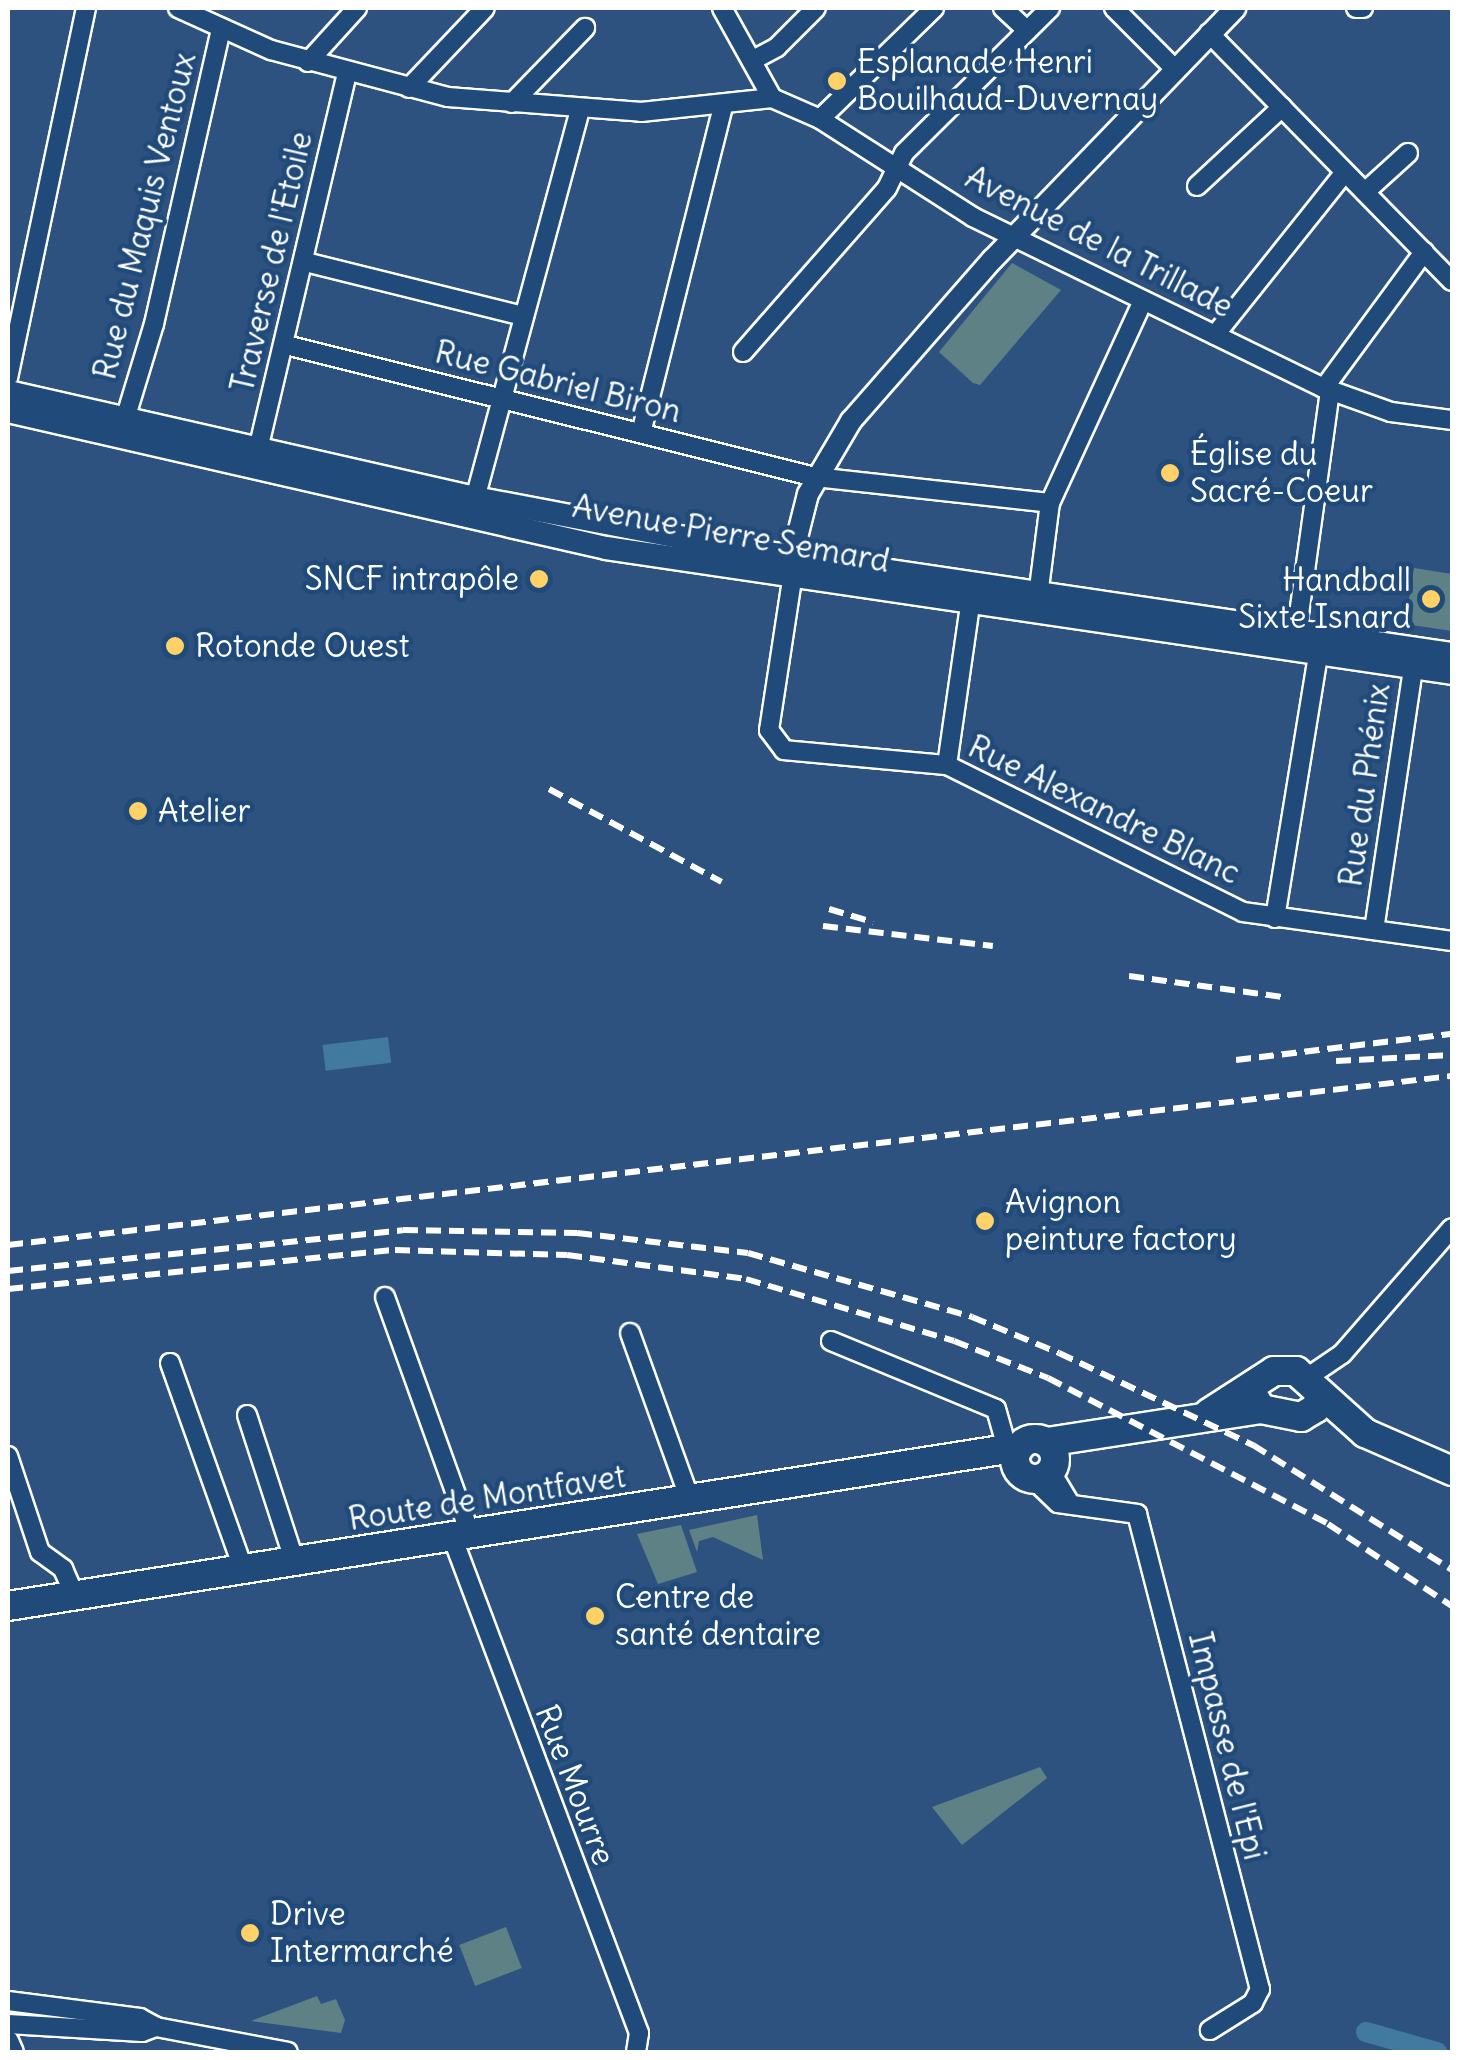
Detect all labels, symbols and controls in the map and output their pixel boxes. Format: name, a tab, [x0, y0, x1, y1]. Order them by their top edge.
place label: Esplanade Henri Bouilhaud-Duvernay	[857, 44, 1158, 119]
street label: Rue du Maquis Ventoux	[86, 48, 204, 384]
marker: Esplanade Henri Bouilhaud-Duvernay	[826, 70, 848, 92]
street label: Traverse de l'Etoile	[223, 128, 321, 396]
street label: Avenue de la Trillade	[959, 158, 1239, 326]
street label: Rue Gabriel Biron	[431, 333, 685, 431]
place label: Église du Sacré-Coeur	[1190, 436, 1373, 511]
marker: Église du Sacré-Coeur	[1159, 462, 1181, 484]
street label: Avenue Pierre Semard	[569, 487, 893, 581]
place label: SNCF intrapôle	[305, 560, 519, 598]
place label: Handball Sixte Isnard	[1238, 562, 1411, 637]
marker: SNCF intrapôle	[528, 568, 550, 590]
marker: Handball Sixte Isnard	[1420, 588, 1442, 610]
place label: Rotonde Ouest	[195, 627, 410, 665]
marker: Rotonde Ouest	[164, 635, 186, 657]
street label: Rue du Phénix	[1332, 681, 1398, 889]
street label: Rue Alexandre Blanc	[962, 728, 1246, 892]
place label: Atelier	[158, 792, 251, 830]
marker: Atelier	[127, 800, 149, 822]
place label: Avignon peinture factory	[1005, 1184, 1237, 1259]
marker: Avignon peinture factory	[974, 1210, 996, 1232]
street label: Route de Montfavet	[346, 1457, 628, 1539]
place label: Centre de santé dentaire	[615, 1579, 821, 1654]
marker: Centre de santé dentaire	[584, 1605, 606, 1627]
street label: Impasse de l'Epi	[1180, 1628, 1274, 1864]
street label: Rue Mourre	[527, 1700, 623, 1870]
place label: Drive Intermarché	[270, 1896, 454, 1971]
marker: Drive Intermarché	[239, 1922, 261, 1944]

